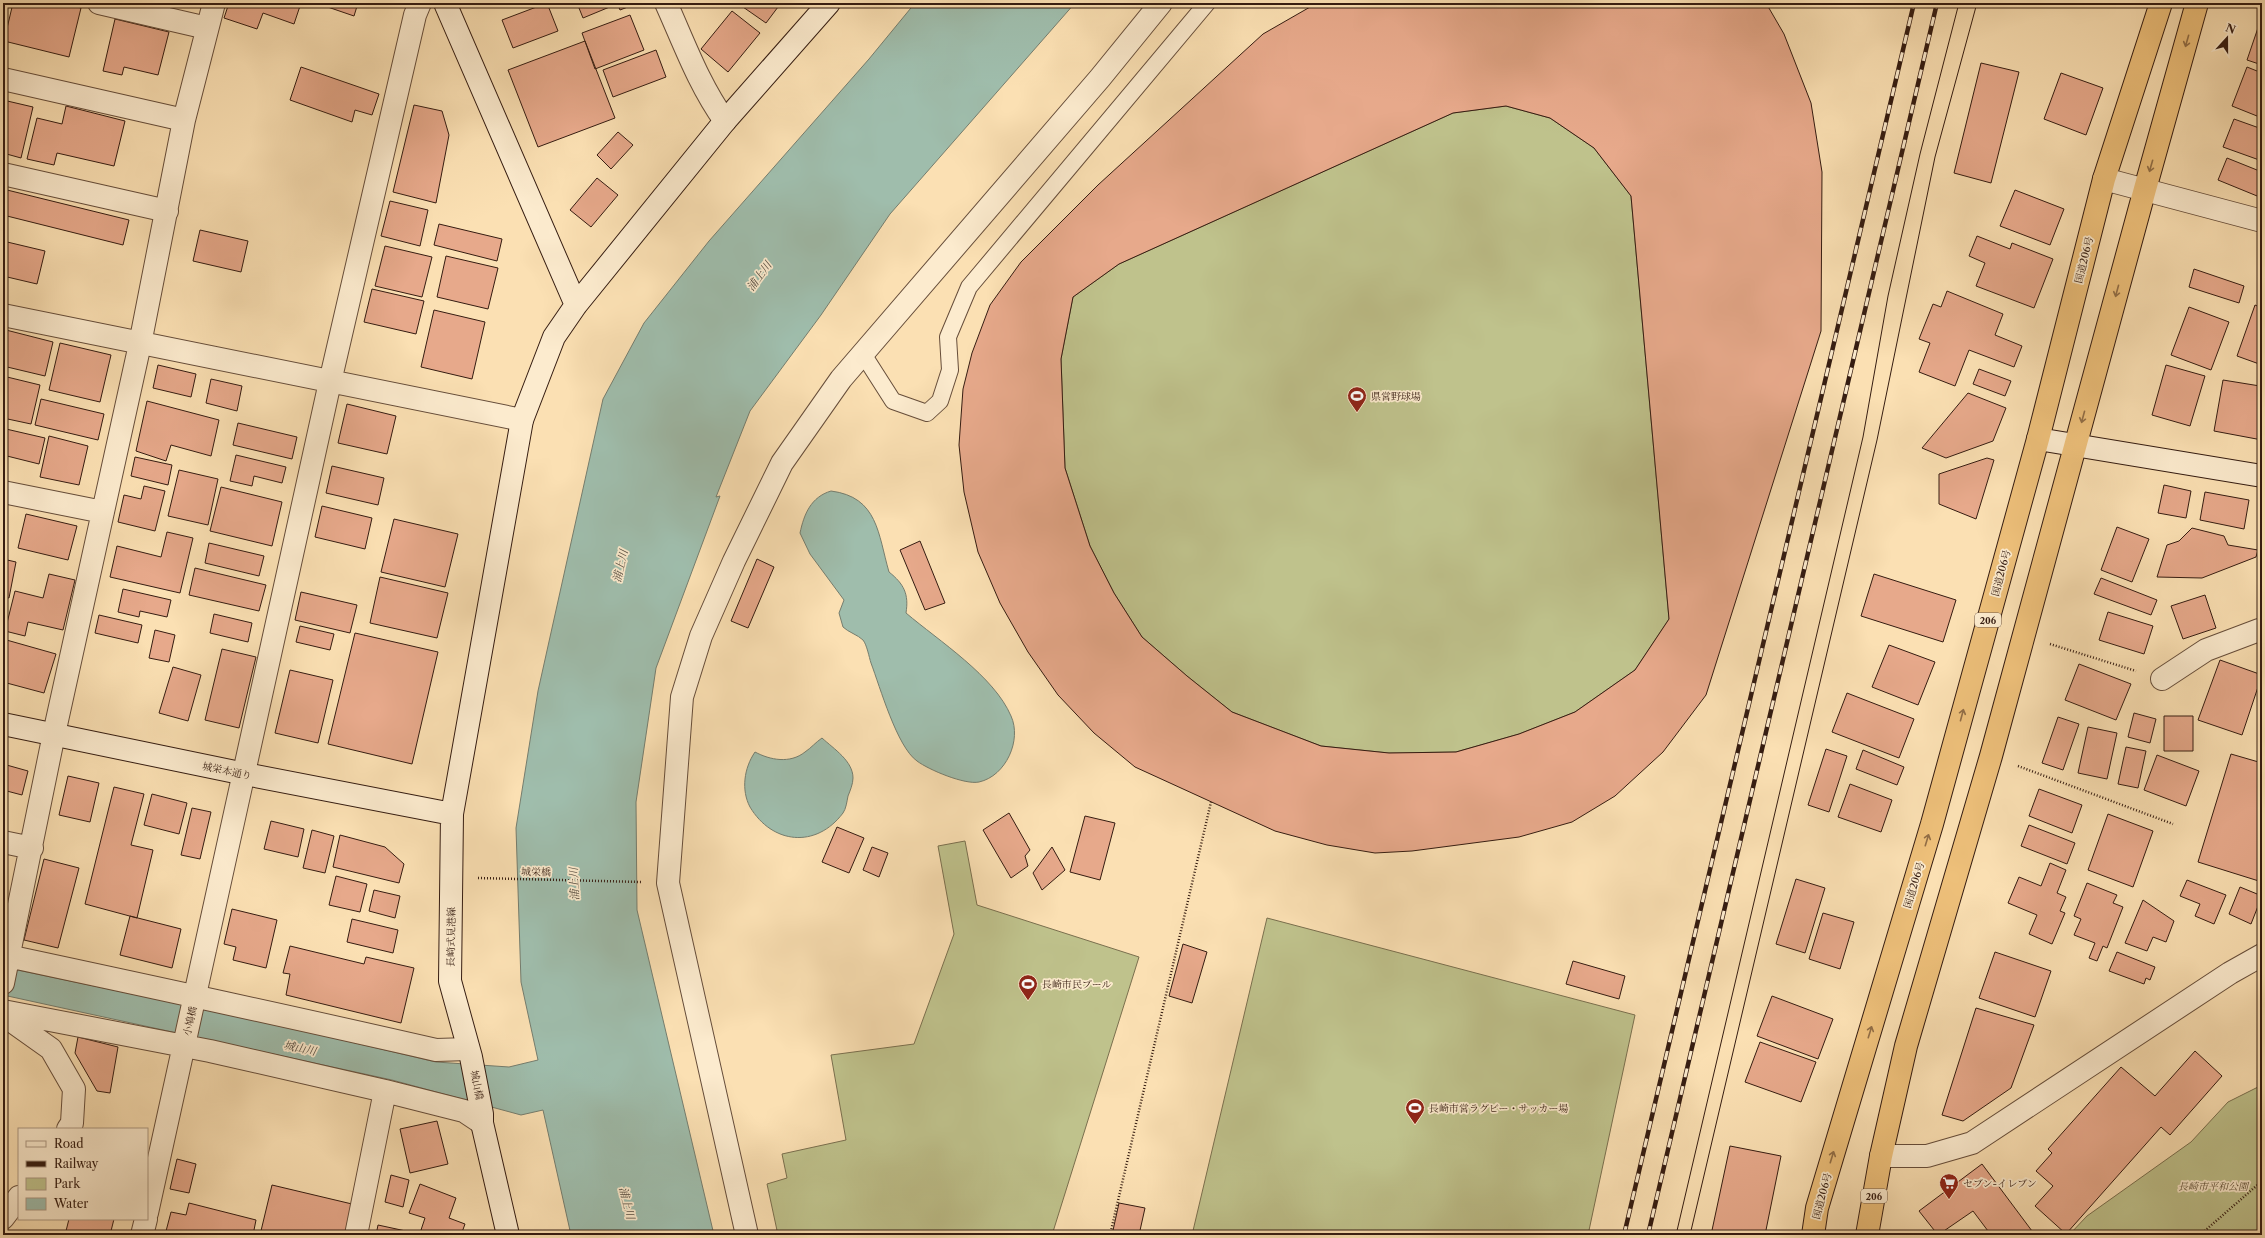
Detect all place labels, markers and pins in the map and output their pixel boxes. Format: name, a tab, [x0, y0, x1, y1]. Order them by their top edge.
sports icon: 県営野球場	[1346, 385, 1368, 413]
place label: 県営野球場	[1371, 390, 1421, 403]
sports icon: 長崎市民プール	[1017, 973, 1039, 1001]
place label: 長崎市民プール	[1042, 978, 1112, 991]
sports icon: 長崎市営ラグビー・サッカー場	[1404, 1097, 1426, 1125]
place label: 長崎市営ラグビー・サッカー場	[1429, 1102, 1568, 1115]
supermarket icon: セブン-イレブン	[1938, 1172, 1960, 1200]
place label: セブン-イレブン	[1963, 1177, 2037, 1190]

